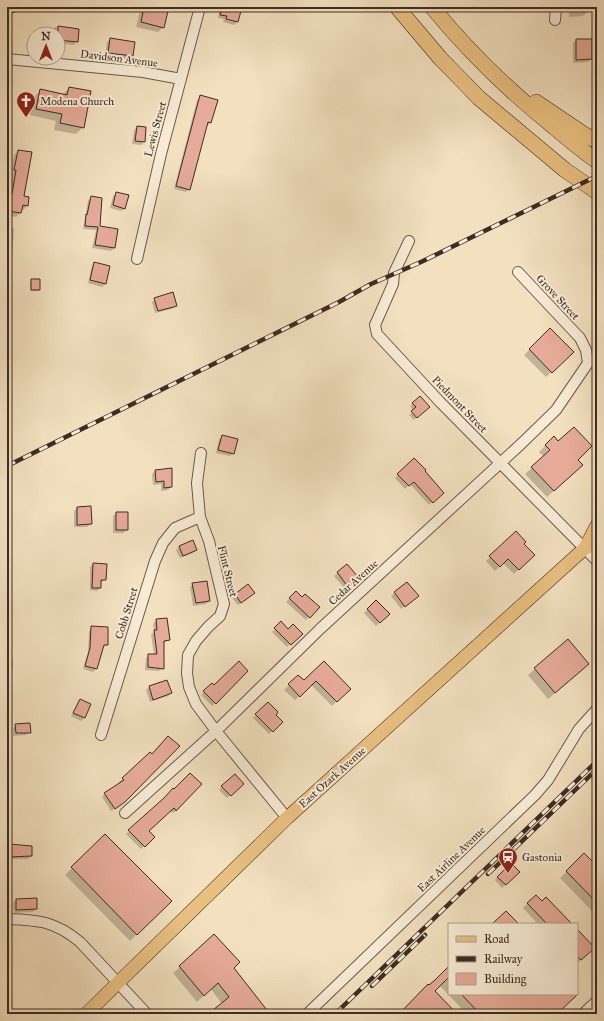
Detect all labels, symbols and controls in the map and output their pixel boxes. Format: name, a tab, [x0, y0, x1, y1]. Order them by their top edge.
north arrow	[26, 26, 66, 66]
text: N	[41, 30, 51, 43]
street label: Davidson Avenue	[79, 47, 159, 70]
church icon: Modena Church	[15, 90, 37, 118]
place label: Modena Church	[40, 95, 114, 108]
street label: Lewis Street	[142, 100, 169, 158]
street label: Grove Street	[533, 272, 582, 323]
street label: Piedmont Street	[429, 373, 490, 435]
street label: Flint Street	[215, 544, 240, 598]
street label: Cedar Avenue	[326, 557, 381, 608]
street label: Cobb Street	[112, 586, 141, 641]
street label: East Ozark Avenue	[296, 744, 369, 811]
street label: East Airline Avenue	[415, 823, 488, 895]
station icon: Gastonia	[497, 846, 519, 874]
place label: Gastonia	[522, 851, 562, 864]
legend	[448, 923, 578, 995]
text: Road	[484, 932, 510, 946]
text: Railway	[484, 952, 523, 966]
text: Building	[484, 972, 527, 987]

